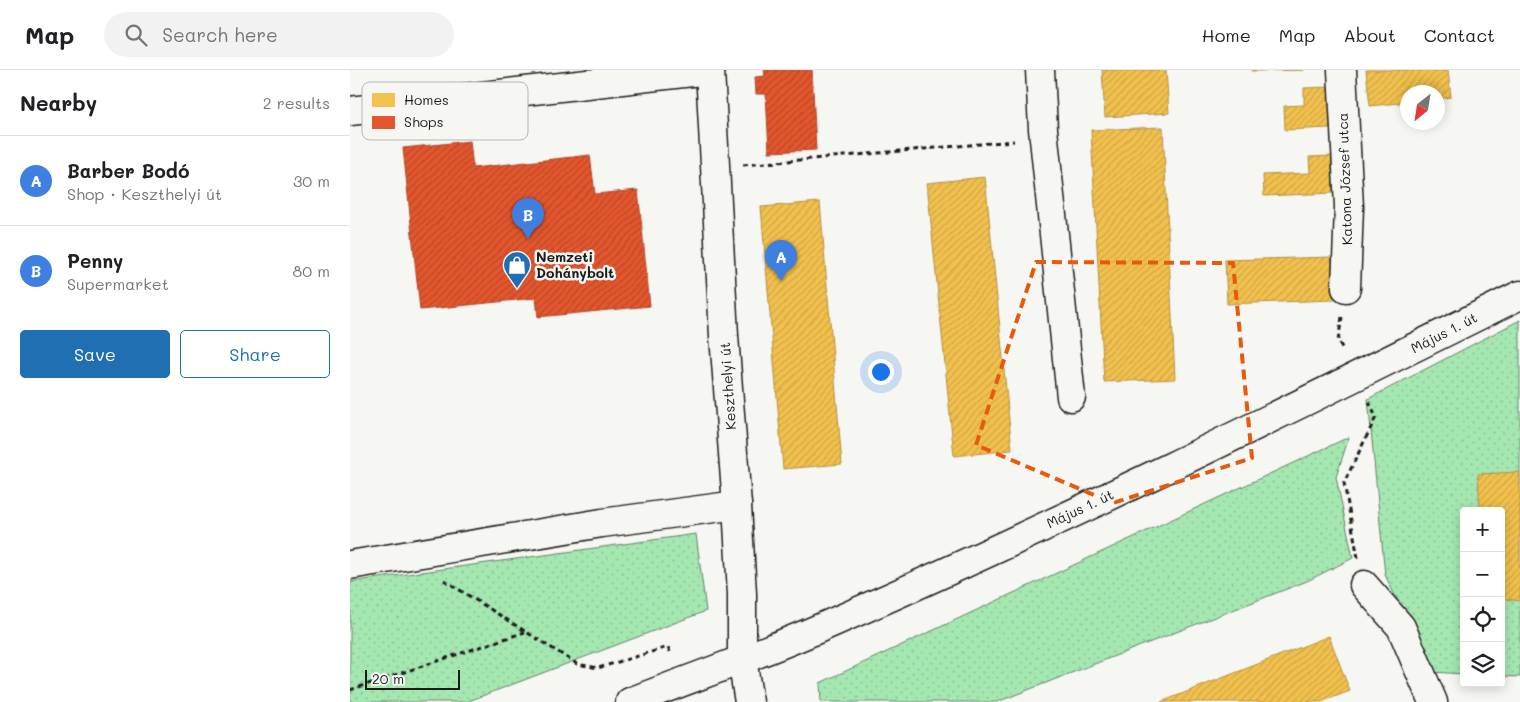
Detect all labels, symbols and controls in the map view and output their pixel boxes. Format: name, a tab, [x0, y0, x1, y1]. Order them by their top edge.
search box	[104, 12, 454, 57]
text: Map	[25, 19, 74, 50]
icon: search	[122, 21, 150, 49]
text: Search here	[162, 22, 278, 47]
text: Home	[1202, 23, 1251, 47]
text: Map	[1279, 23, 1315, 47]
text: About	[1343, 23, 1396, 47]
text: Contact	[1424, 23, 1495, 47]
legend	[362, 82, 528, 140]
north arrow	[1400, 85, 1445, 130]
text: Nearby	[20, 89, 97, 116]
text: Homes	[404, 90, 449, 109]
text: 2 results	[263, 92, 330, 113]
text: Shops	[404, 112, 444, 131]
street label: Katona József utca	[1333, 112, 1356, 246]
text: Barber Bodó	[67, 158, 189, 183]
text: A	[30, 170, 42, 191]
text: 30 m	[293, 170, 330, 191]
text: Shop · Keszthelyi út	[67, 183, 222, 204]
pin: B	[512, 198, 544, 239]
pin: A	[765, 240, 797, 281]
place label: Nemzeti Dohánybolt	[536, 247, 614, 282]
text: Penny	[67, 248, 123, 273]
shop icon: Nemzeti Dohánybolt	[502, 250, 532, 289]
text: B	[31, 260, 41, 281]
text: 80 m	[293, 260, 330, 281]
text: Supermarket	[67, 273, 169, 294]
street label: Május 1. út	[1407, 308, 1480, 357]
button: Save	[20, 330, 170, 378]
button: Share	[180, 330, 330, 378]
street label: Keszthelyi út	[715, 342, 740, 431]
your location	[868, 359, 894, 385]
street label: Május 1. út	[1043, 485, 1117, 532]
map controls	[1460, 507, 1505, 687]
button: +	[1460, 507, 1505, 552]
button: −	[1460, 552, 1505, 597]
button: locate	[1460, 597, 1505, 642]
button: layers	[1460, 642, 1505, 687]
scale bar	[365, 667, 460, 690]
text: 20 m	[372, 669, 404, 688]

